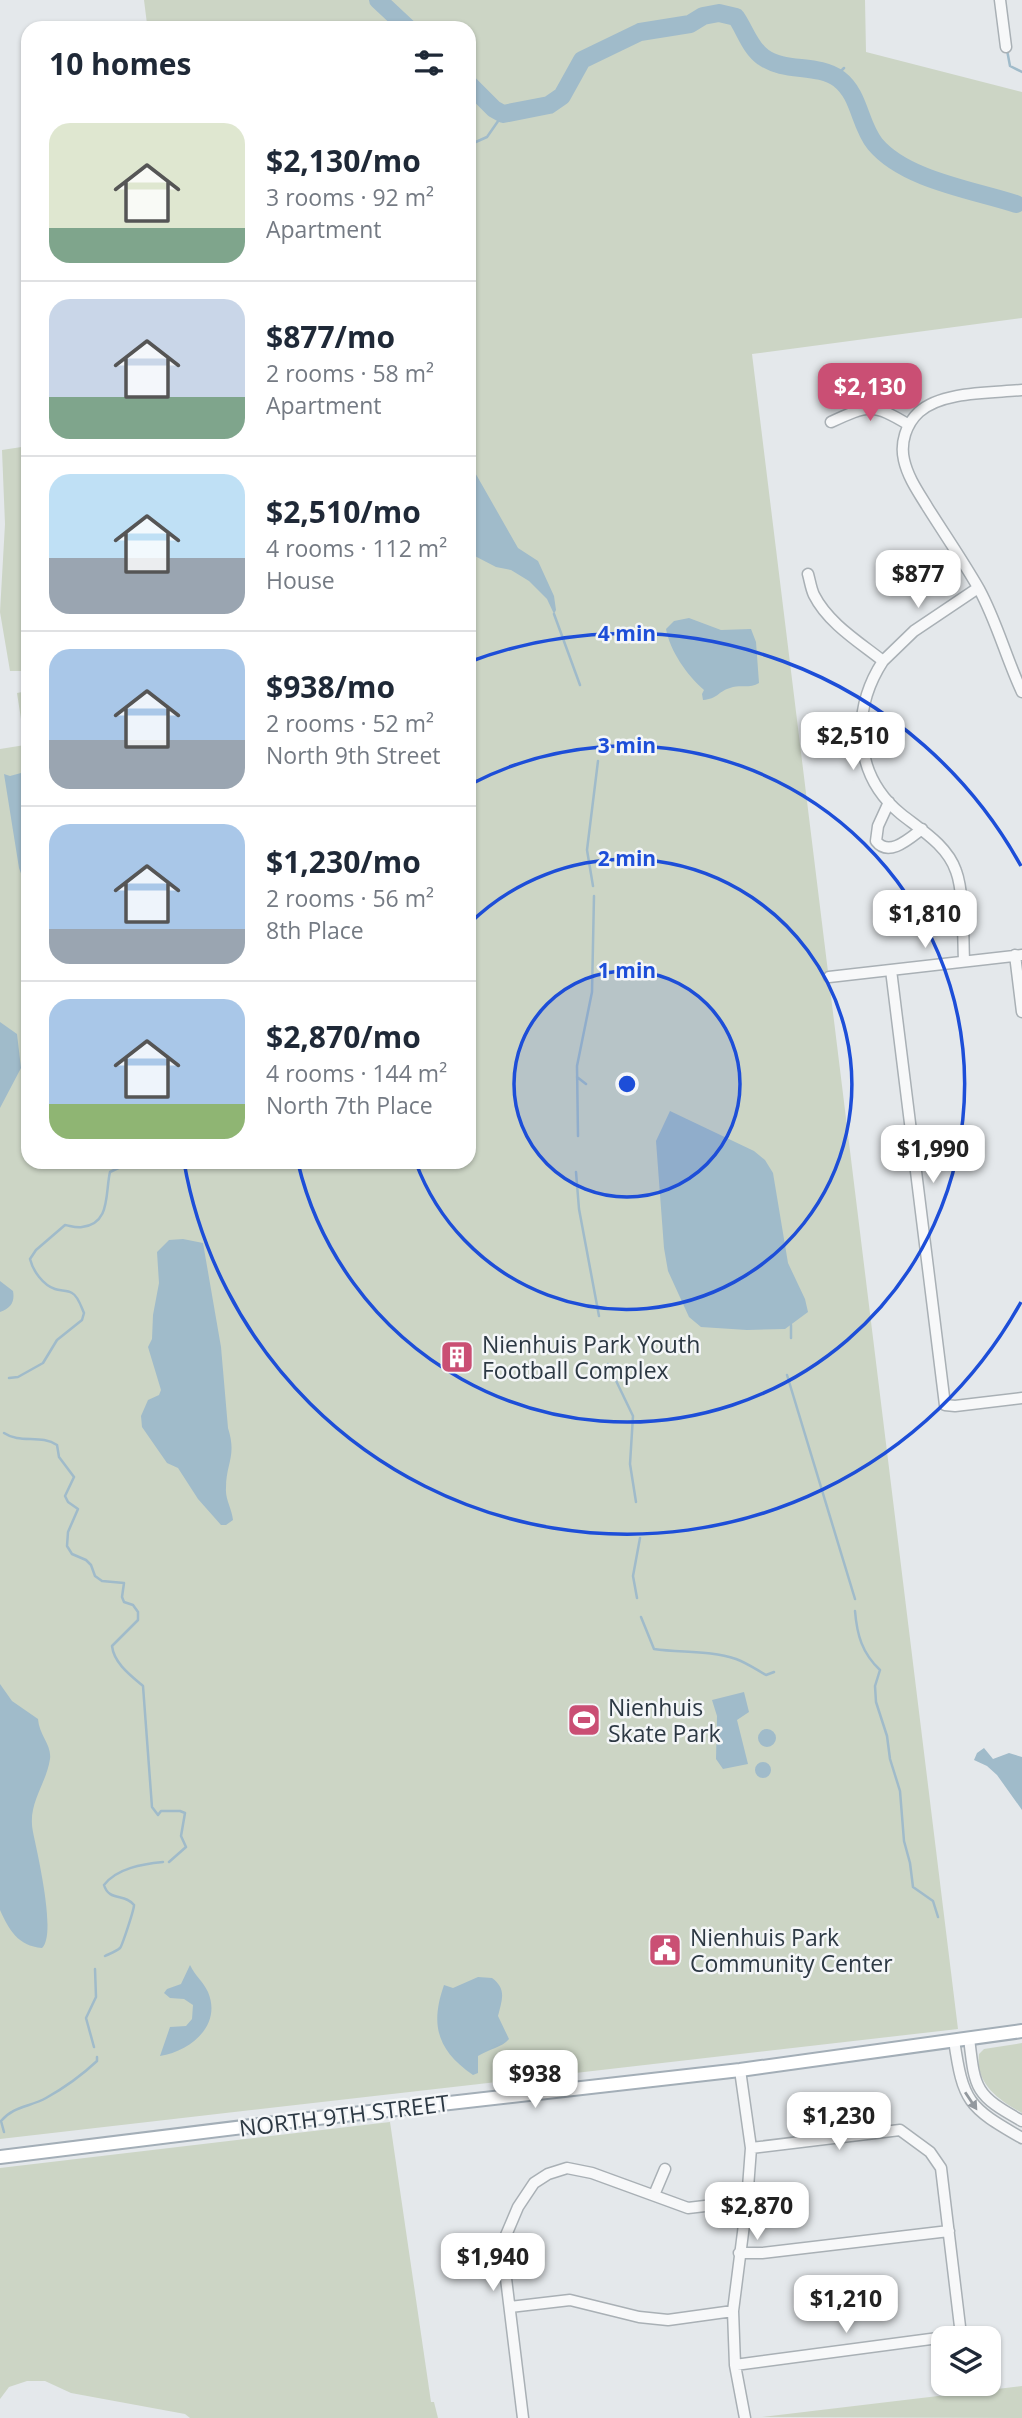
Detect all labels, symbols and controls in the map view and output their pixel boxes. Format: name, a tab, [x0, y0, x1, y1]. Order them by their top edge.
text: 10 homes	[49, 43, 192, 84]
icon: filters	[410, 44, 448, 82]
text: $2,130/mo	[266, 140, 421, 181]
icon: home	[105, 151, 189, 235]
text: 3 rooms · 92 m²	[266, 181, 434, 213]
text: Apartment	[266, 213, 382, 245]
text: $877/mo	[266, 316, 395, 357]
icon: home	[105, 327, 189, 411]
text: 2 rooms · 58 m²	[266, 357, 434, 389]
pin: $2,130	[813, 364, 927, 423]
text: $2,130	[834, 370, 906, 402]
text: Apartment	[266, 389, 382, 421]
text: $2,510/mo	[266, 491, 421, 532]
icon: home	[105, 502, 189, 586]
text: 4 rooms · 112 m²	[266, 532, 447, 564]
pin: $877	[877, 550, 959, 610]
text: $877	[892, 557, 944, 589]
text: House	[266, 564, 335, 596]
text: 4 min	[598, 619, 656, 647]
text: $938/mo	[266, 666, 395, 707]
icon: home	[105, 677, 189, 761]
text: 2 rooms · 52 m²	[266, 707, 434, 739]
pin: $2,510	[796, 712, 910, 772]
text: $2,510	[817, 719, 889, 751]
text: 3 min	[598, 731, 656, 759]
text: North 9th Street	[266, 739, 441, 771]
text: $1,230/mo	[266, 841, 421, 882]
text: 2 min	[598, 844, 656, 872]
icon: home	[105, 852, 189, 936]
text: 2 rooms · 56 m²	[266, 882, 434, 914]
pin: $1,810	[868, 890, 982, 950]
text: $1,810	[889, 897, 961, 929]
text: 8th Place	[266, 914, 364, 946]
text: 1 min	[598, 956, 656, 984]
text: $2,870/mo	[266, 1016, 421, 1057]
icon: home	[105, 1027, 189, 1111]
text: 4 rooms · 144 m²	[266, 1057, 447, 1089]
centre of rings	[615, 1072, 639, 1096]
text: North 7th Place	[266, 1089, 433, 1121]
pin: $1,990	[876, 1126, 990, 1185]
text: $1,990	[897, 1132, 969, 1164]
place label: Nienhuis Park Youth Football Complex	[482, 1328, 700, 1386]
building icon: Nienhuis Park Youth Football Complex	[438, 1338, 476, 1376]
place label: Nienhuis Skate Park	[608, 1691, 721, 1749]
sports icon: Nienhuis Skate Park	[565, 1701, 603, 1739]
place label: Nienhuis Park Community Center	[690, 1921, 893, 1979]
public building icon: Nienhuis Park Community Center	[646, 1931, 684, 1969]
pin: $938	[494, 2050, 576, 2110]
text: $938	[509, 2057, 561, 2089]
street label: NORTH 9TH STREET	[237, 2086, 451, 2144]
one-way arrow	[964, 2091, 977, 2110]
pin: $1,230	[782, 2092, 896, 2152]
text: $1,230	[803, 2099, 875, 2131]
pin: $2,870	[700, 2182, 814, 2242]
text: $2,870	[721, 2189, 793, 2221]
pin: $1,940	[436, 2234, 550, 2293]
text: $1,940	[457, 2240, 529, 2272]
pin: $1,210	[789, 2276, 903, 2335]
text: $1,210	[810, 2282, 882, 2314]
map controls	[931, 2326, 1001, 2396]
button: layers	[931, 2326, 1001, 2396]

